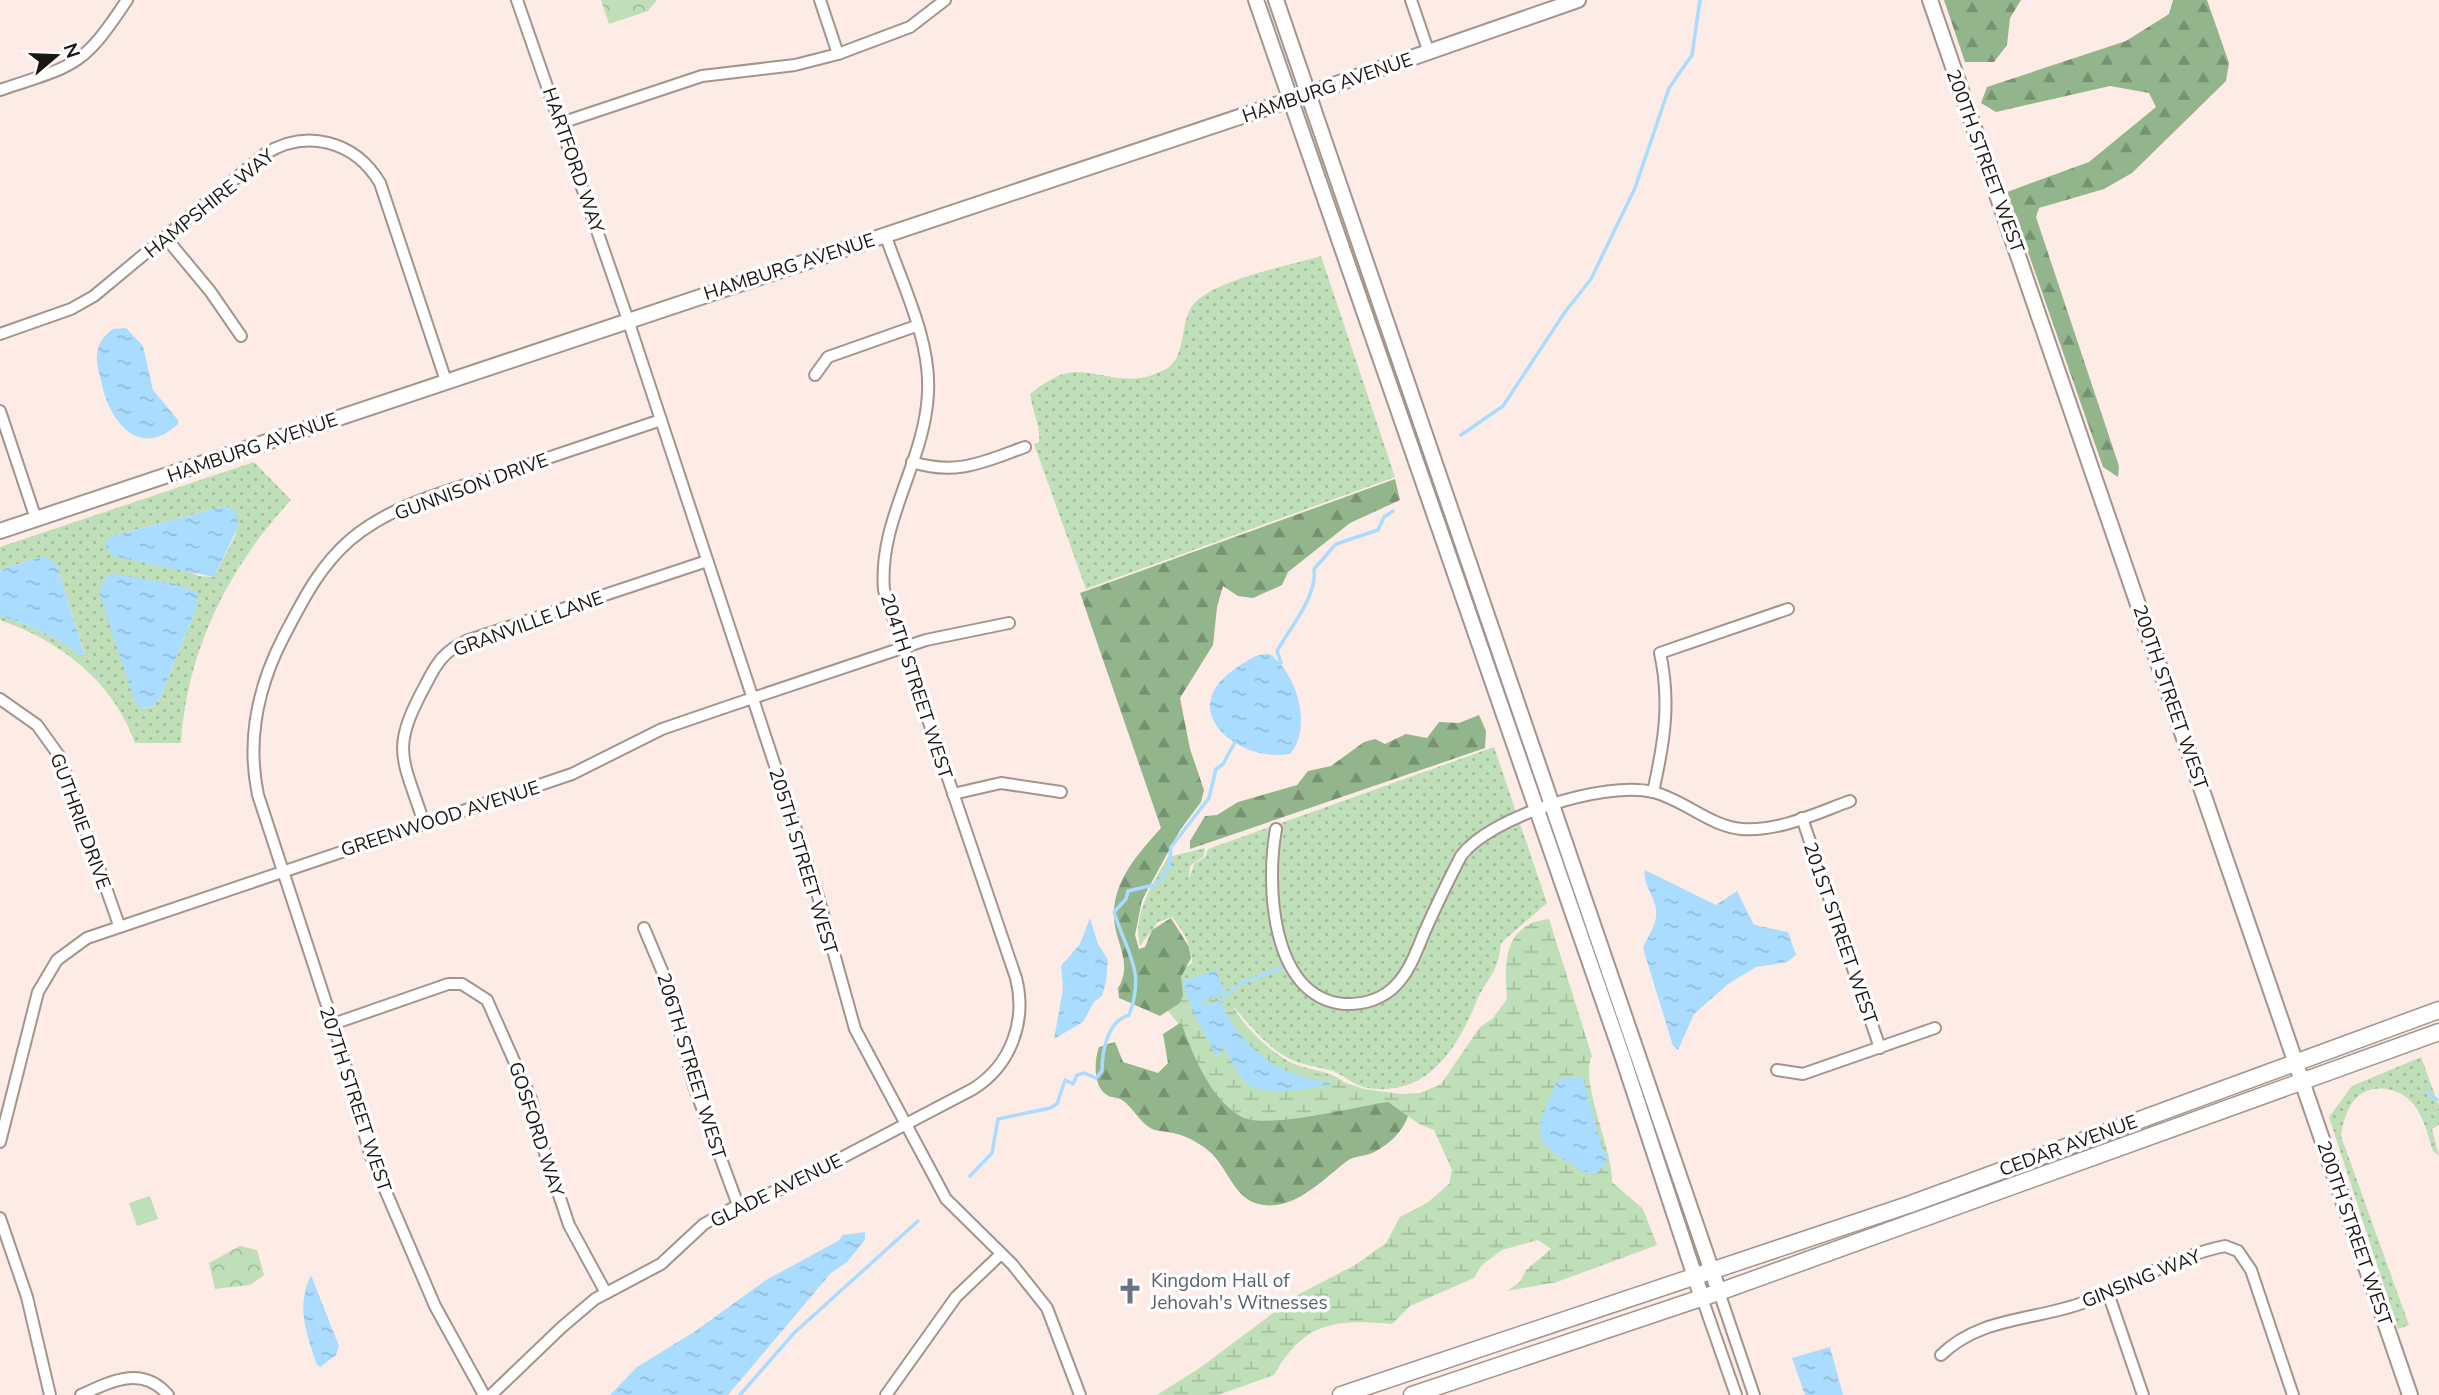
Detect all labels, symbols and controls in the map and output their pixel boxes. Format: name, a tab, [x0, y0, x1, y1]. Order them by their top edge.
north arrow	[21, 21, 91, 91]
text: N	[57, 40, 86, 62]
street label: HAMBURG AVENUE	[1239, 47, 1416, 129]
street label: 200TH STREET WEST	[1940, 66, 2031, 257]
street label: HARTFORD WAY	[536, 84, 610, 237]
street label: HAMPSHIRE WAY	[139, 143, 281, 264]
street label: HAMBURG AVENUE	[700, 227, 878, 307]
street label: HAMBURG AVENUE	[164, 407, 341, 489]
street label: GUNNISON DRIVE	[391, 447, 552, 527]
street label: GRANVILLE LANE	[450, 585, 607, 663]
street label: 204TH STREET WEST	[874, 590, 958, 783]
street label: 200TH STREET WEST	[2126, 602, 2214, 794]
street label: GUTHRIE DRIVE	[43, 750, 117, 893]
street label: 205TH STREET WEST	[762, 765, 844, 958]
street label: GREENWOOD AVENUE	[338, 775, 543, 863]
street label: 201ST STREET WEST	[1797, 839, 1884, 1028]
street label: 206TH STREET WEST	[650, 970, 732, 1163]
street label: 207TH STREET WEST	[313, 1003, 397, 1196]
street label: GOSFORD WAY	[502, 1059, 570, 1201]
street label: CEDAR AVENUE	[1996, 1109, 2141, 1183]
street label: 200TH STREET WEST	[2310, 1138, 2398, 1330]
street label: GLADE AVENUE	[706, 1148, 847, 1234]
street label: GINSING WAY	[2078, 1243, 2205, 1315]
place label: Kingdom Hall of Jehovah's Witnesses	[1150, 1268, 1328, 1316]
church icon: Kingdom Hall of Jehovah's Witnesses	[1115, 1276, 1145, 1306]

